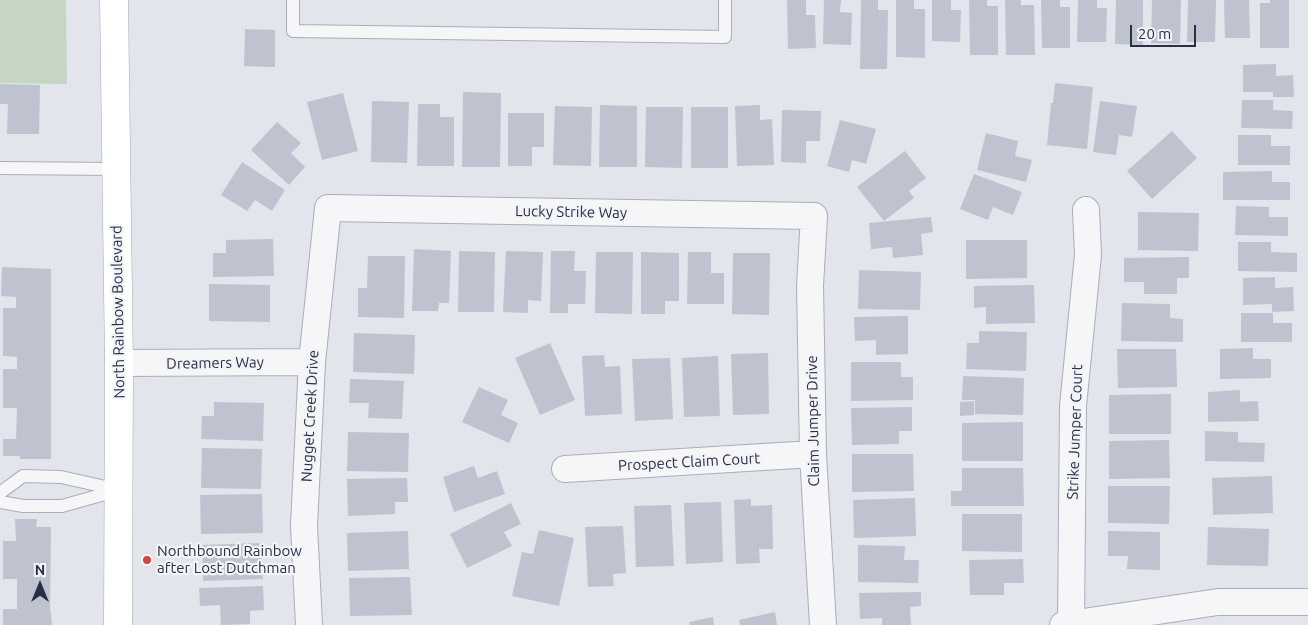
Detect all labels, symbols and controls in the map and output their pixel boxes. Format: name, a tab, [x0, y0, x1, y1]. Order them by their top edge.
scale bar	[1133, 15, 1199, 47]
text: 20 m	[1138, 25, 1171, 42]
street label: Lucky Strike Way	[515, 202, 627, 222]
street label: North Rainbow Boulevard	[107, 225, 129, 399]
street label: Nugget Creek Drive	[298, 350, 322, 482]
street label: Dreamers Way	[166, 353, 264, 373]
street label: Claim Jumper Drive	[803, 355, 823, 487]
street label: Strike Jumper Court	[1064, 364, 1086, 500]
street label: Prospect Claim Court	[617, 449, 761, 475]
place label: Northbound Rainbow after Lost Dutchman	[157, 542, 302, 577]
marker: Northbound Rainbow after Lost Dutchman	[141, 554, 153, 566]
north arrow	[15, 560, 65, 610]
text: N	[35, 562, 45, 578]

